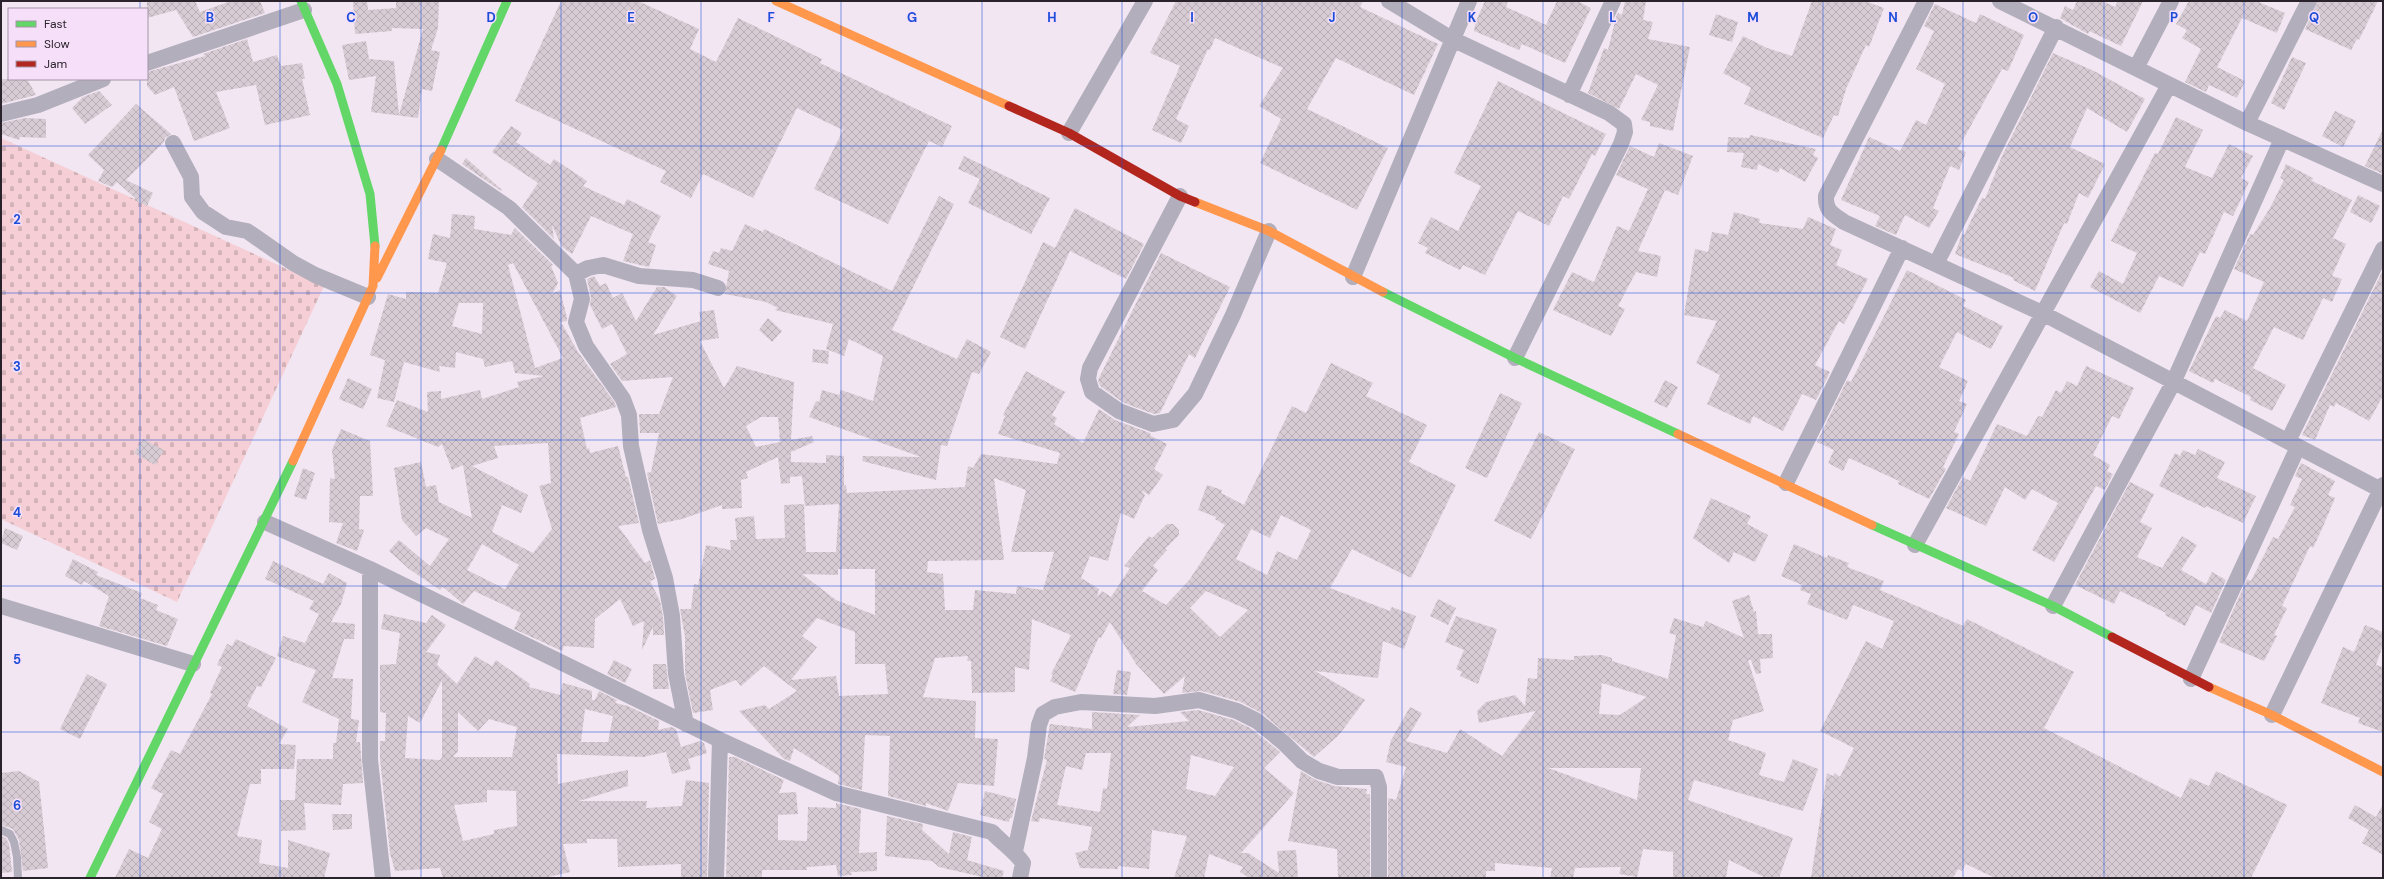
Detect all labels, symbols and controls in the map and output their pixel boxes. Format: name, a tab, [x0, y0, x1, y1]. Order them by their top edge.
legend	[8, 8, 148, 80]
text: B	[206, 9, 214, 26]
text: C	[346, 9, 356, 26]
text: D	[486, 9, 496, 26]
text: E	[627, 9, 635, 26]
text: F	[767, 9, 775, 26]
text: G	[907, 9, 917, 26]
text: H	[1047, 9, 1057, 26]
text: I	[1190, 9, 1194, 26]
text: J	[1328, 9, 1336, 26]
text: K	[1468, 9, 1477, 26]
text: L	[1609, 9, 1617, 26]
text: M	[1747, 9, 1759, 26]
text: N	[1888, 9, 1898, 26]
text: O	[2028, 9, 2038, 26]
text: P	[2170, 9, 2178, 26]
text: Q	[2309, 9, 2319, 26]
text: Fast	[44, 16, 67, 32]
text: Slow	[44, 36, 70, 52]
text: Jam	[44, 56, 67, 72]
text: 2	[13, 211, 21, 228]
text: 3	[13, 358, 21, 375]
text: 4	[13, 504, 21, 521]
text: 5	[13, 651, 21, 668]
text: 6	[13, 797, 21, 814]

